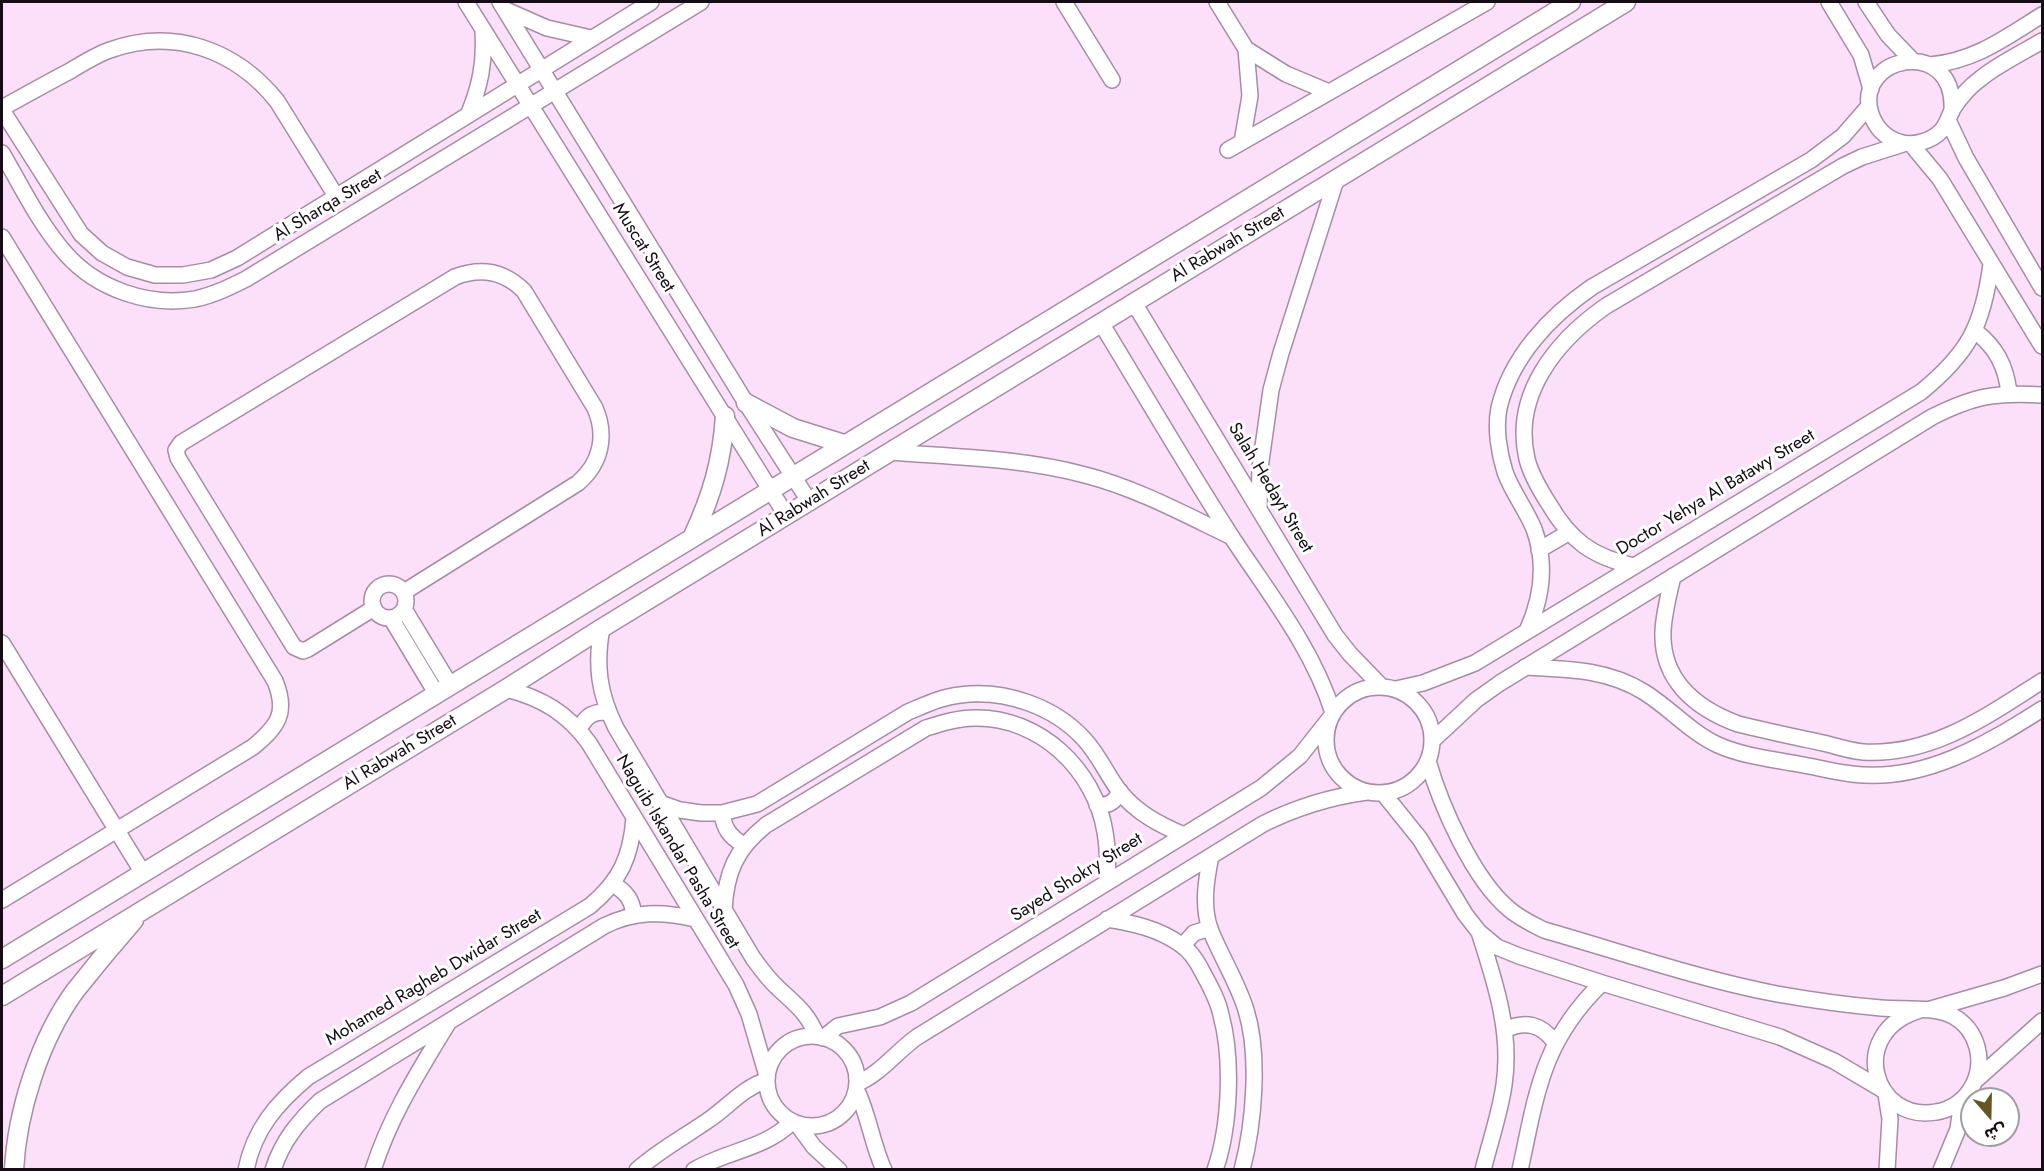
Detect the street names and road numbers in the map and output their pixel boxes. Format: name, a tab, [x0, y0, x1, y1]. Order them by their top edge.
street label: Al Sharqa Street	[270, 165, 386, 247]
street label: Muscat Street	[607, 199, 679, 297]
street label: Al Rabwah Street	[1167, 203, 1289, 287]
street label: Salah Hedayt Street	[1223, 419, 1317, 557]
street label: Doctor Yehya Al Batawy Street	[1613, 425, 1819, 561]
street label: Al Rabwah Street	[754, 456, 874, 542]
street label: Al Rabwah Street	[339, 711, 461, 795]
street label: Naguib Iskandar Pasha Street	[610, 751, 744, 953]
street label: Sayed Shokry Street	[1007, 829, 1147, 927]
street label: Mohamed Ragheb Dwidar Street	[322, 905, 546, 1051]

